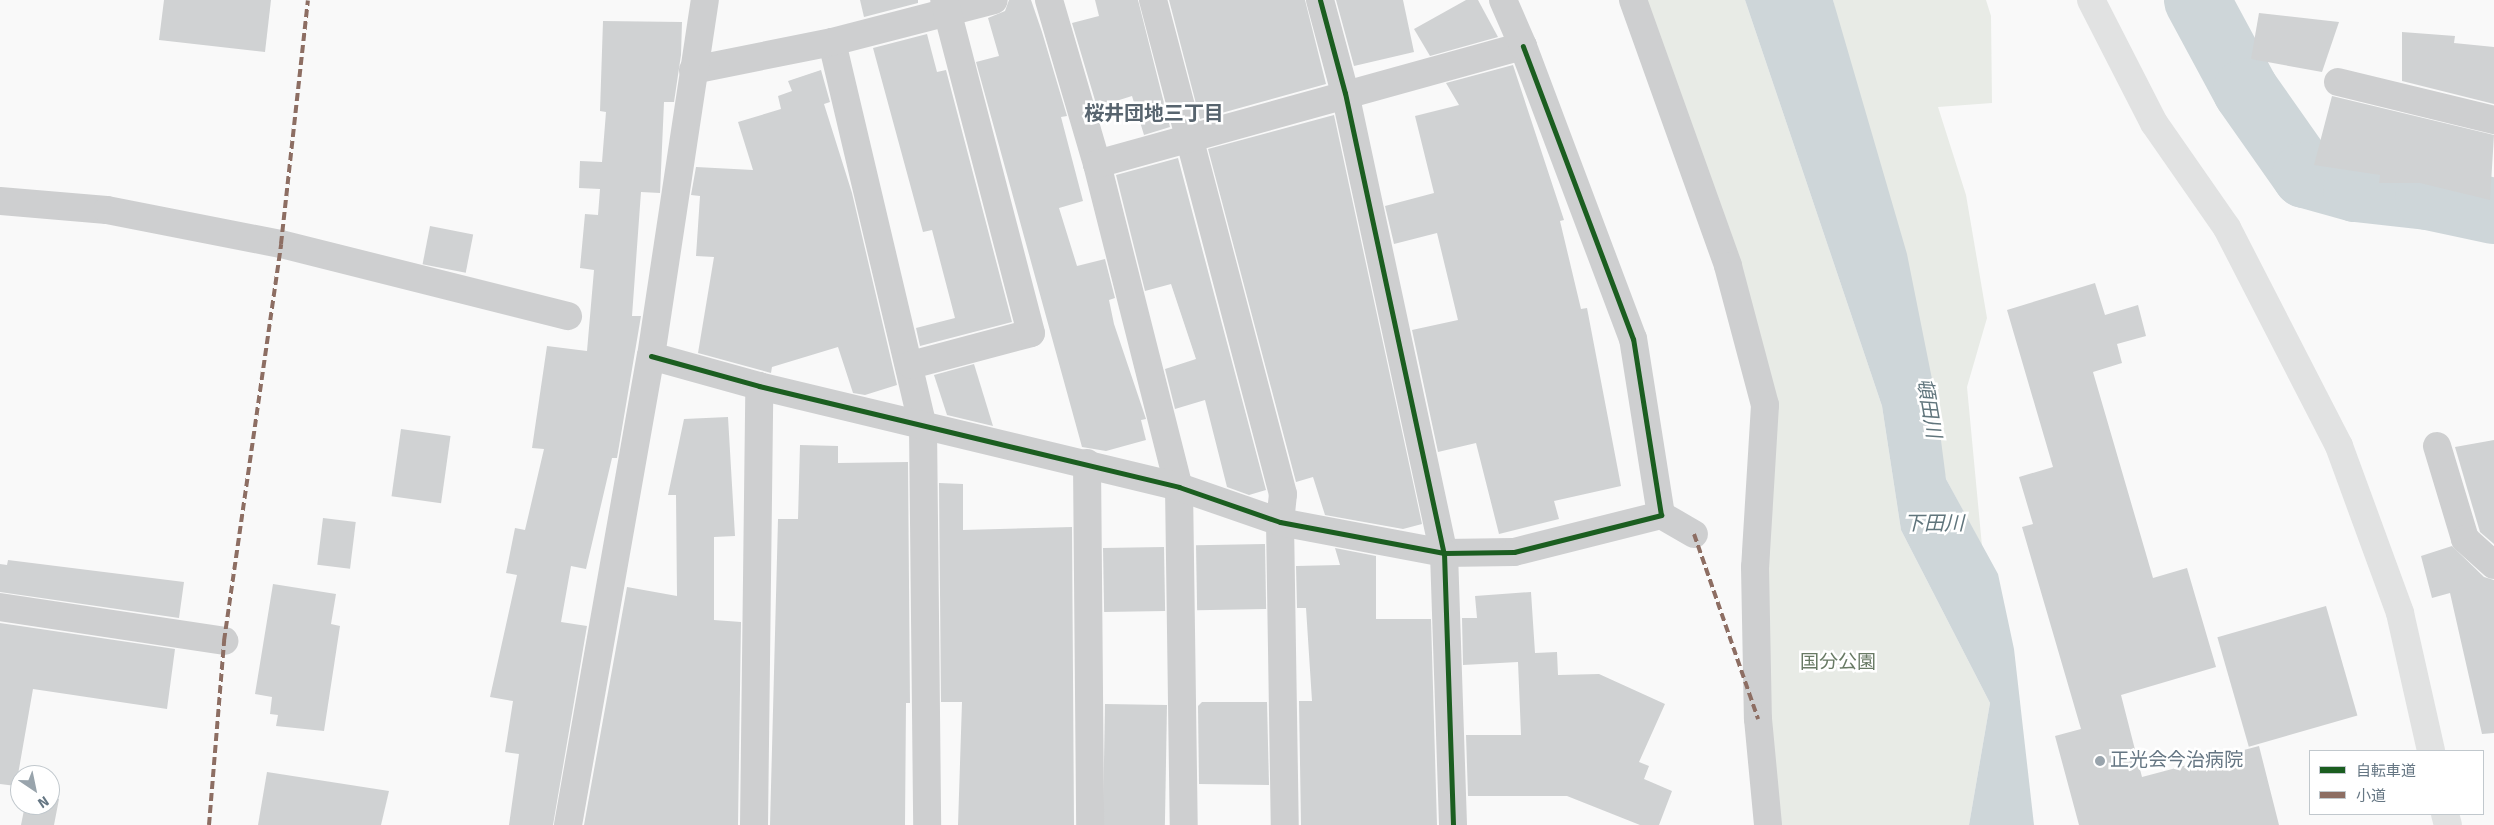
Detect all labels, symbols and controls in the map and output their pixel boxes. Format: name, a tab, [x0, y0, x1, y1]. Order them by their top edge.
district label: 桜井団地三丁目	[1084, 101, 1224, 125]
water label: 頓田川	[1912, 376, 1946, 440]
water label: 下田川	[1904, 511, 1964, 535]
park label: 国分公園	[1800, 652, 1876, 674]
place label: 正光会今治病院	[2110, 750, 2243, 772]
legend	[2309, 750, 2484, 815]
marker: 正光会今治病院	[2094, 755, 2106, 767]
text: 自転車道	[2356, 762, 2416, 780]
north arrow	[10, 765, 60, 815]
text: 小道	[2356, 787, 2386, 805]
text: N	[34, 792, 52, 812]

